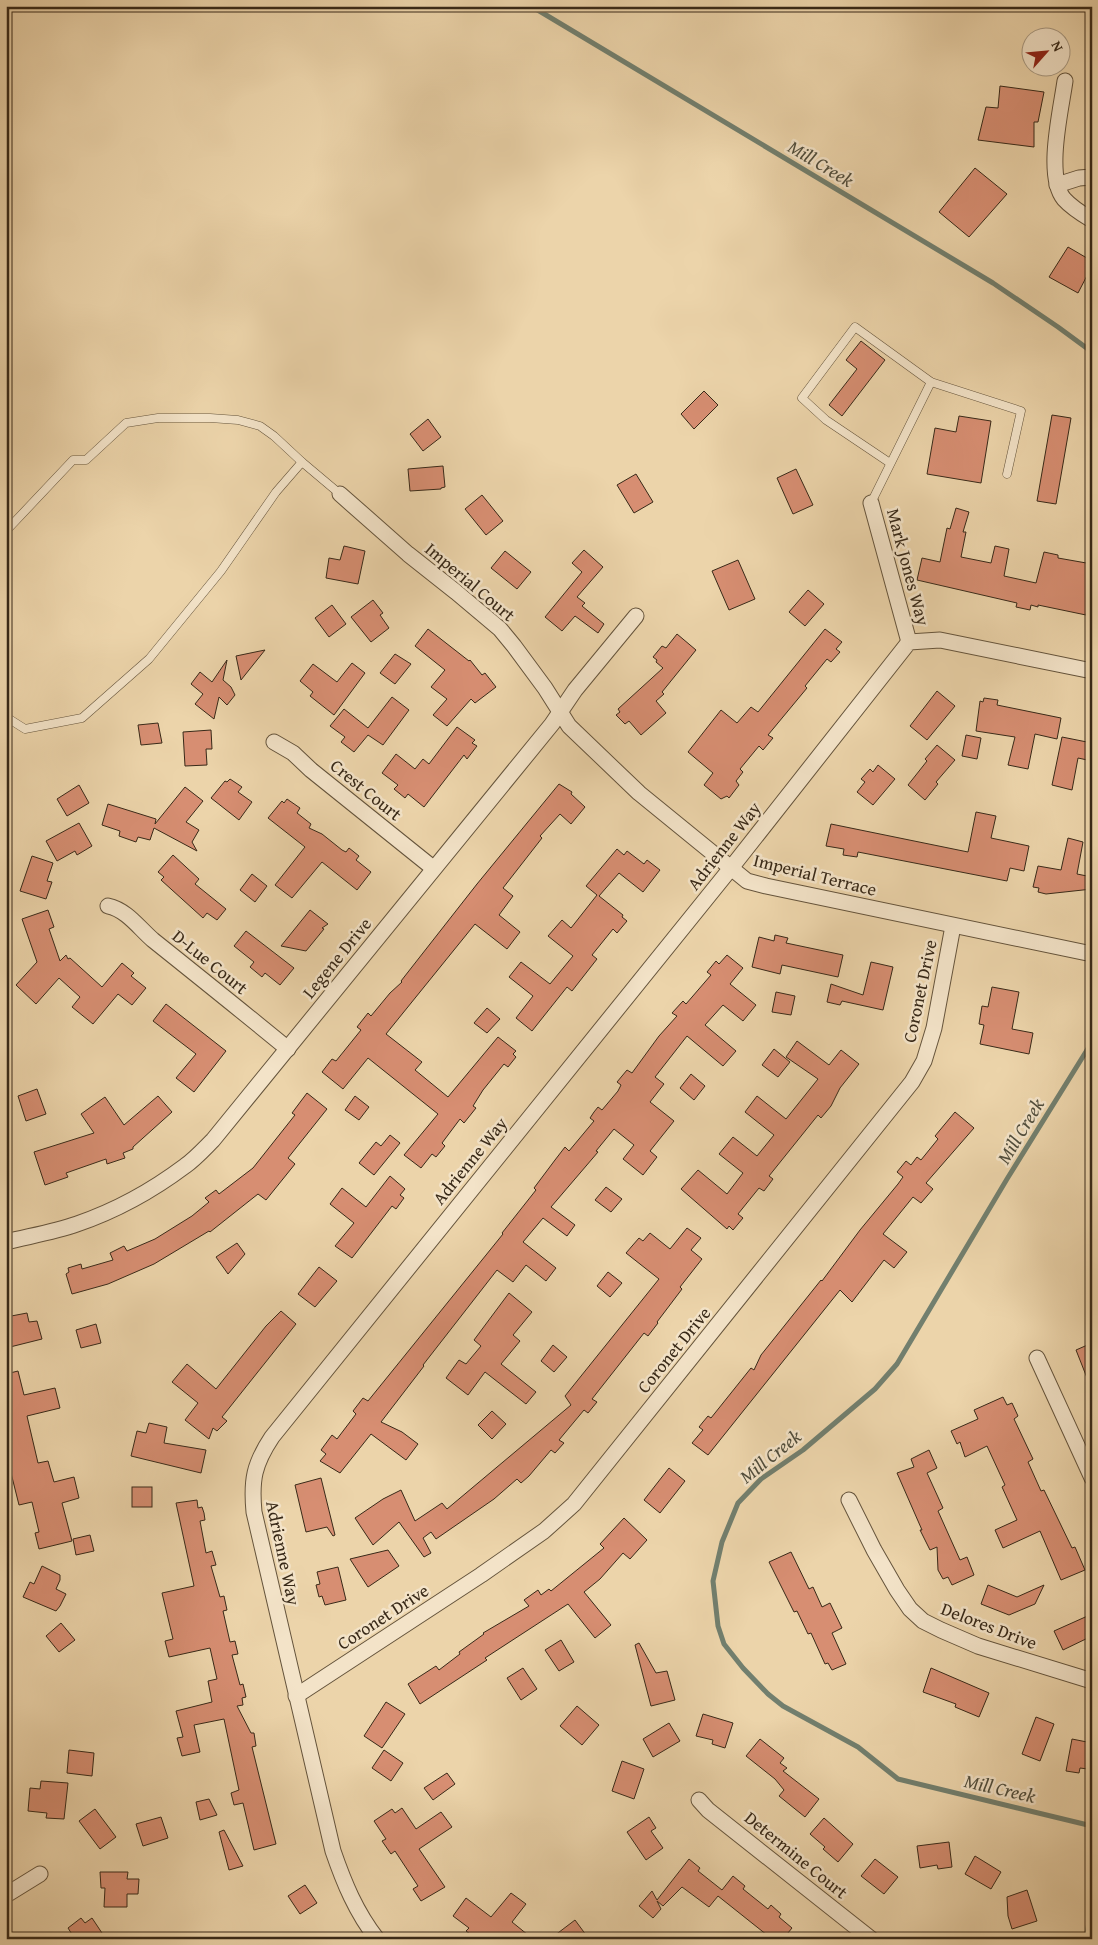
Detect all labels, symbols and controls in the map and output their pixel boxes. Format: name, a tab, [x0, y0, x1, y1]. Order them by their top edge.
north arrow	[1020, 28, 1070, 78]
text: N	[1047, 37, 1069, 55]
water label: Mill Creek	[783, 132, 859, 194]
street label: Mark Jones Way	[880, 505, 937, 629]
street label: Imperial Court	[419, 536, 522, 628]
street label: Crest Court	[325, 752, 408, 827]
street label: Adrienne Way	[680, 796, 767, 896]
street label: Imperial Terrace	[751, 846, 879, 903]
street label: Legene Drive	[295, 911, 378, 1004]
street label: D-Lue Court	[167, 923, 254, 1001]
street label: Coronet Drive	[895, 937, 944, 1045]
water label: Mill Creek	[989, 1093, 1051, 1169]
street label: Adrienne Way	[426, 1111, 514, 1210]
street label: Coronet Drive	[630, 1301, 717, 1399]
water label: Mill Creek	[733, 1422, 807, 1490]
street label: Adrienne Way	[259, 1498, 308, 1608]
street label: Coronet Drive	[332, 1577, 434, 1656]
street label: Delores Drive	[937, 1595, 1041, 1656]
water label: Mill Creek	[962, 1766, 1039, 1810]
street label: Determine Court	[739, 1804, 854, 1905]

